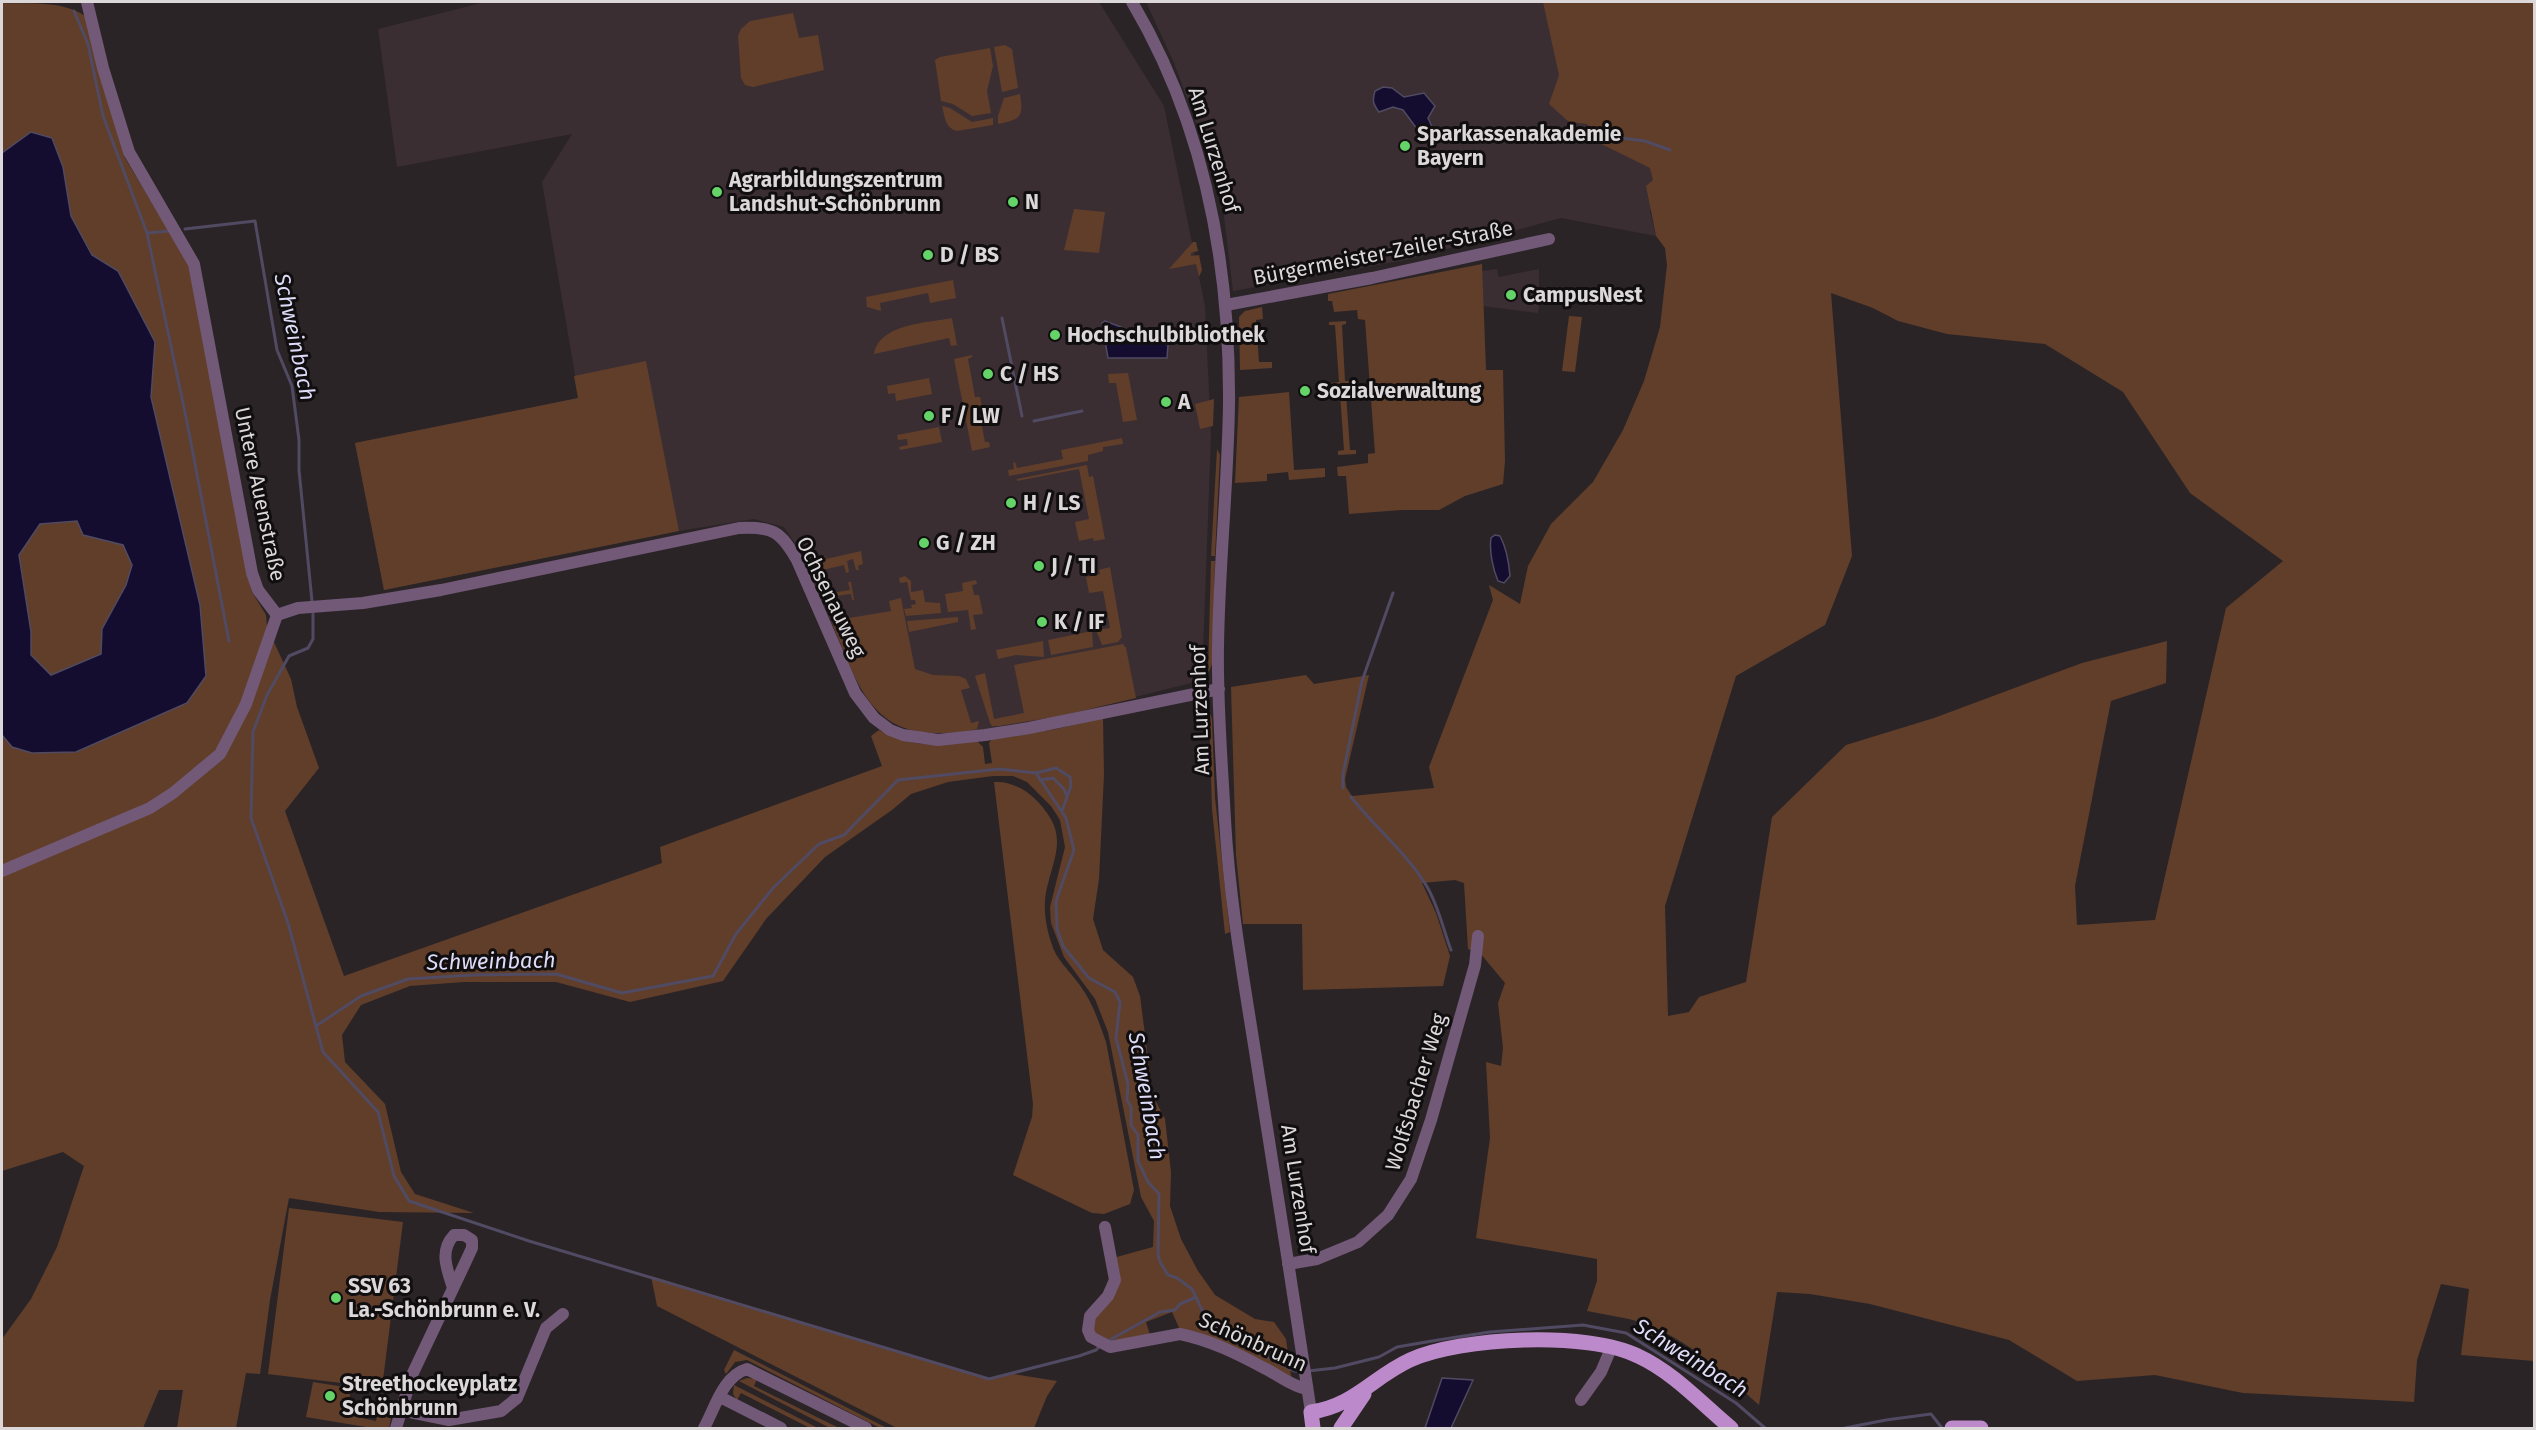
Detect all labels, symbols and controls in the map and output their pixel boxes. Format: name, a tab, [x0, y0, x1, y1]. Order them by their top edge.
street label: Am Lurzenhof	[1183, 84, 1246, 218]
place label: Sparkassenakademie Bayern	[1417, 121, 1622, 171]
marker: Sparkassenakademie Bayern	[1398, 139, 1412, 153]
place label: Agrarbildungszentrum Landshut-Schönbrunn	[728, 167, 943, 217]
marker: Agrarbildungszentrum Landshut-Schönbrunn	[710, 185, 724, 199]
place label: N	[1025, 189, 1039, 215]
marker: N	[1006, 195, 1020, 209]
street label: Bürgermeister-Zeiler-Straße	[1251, 215, 1515, 291]
place label: D / BS	[940, 242, 999, 268]
marker: D / BS	[921, 248, 935, 262]
water label: Schweinbach	[268, 270, 322, 403]
place label: CampusNest	[1523, 282, 1643, 308]
marker: CampusNest	[1504, 288, 1518, 302]
place label: Hochschulbibliothek	[1067, 322, 1265, 348]
marker: Hochschulbibliothek	[1048, 328, 1062, 342]
place label: C / HS	[1000, 361, 1059, 387]
marker: C / HS	[981, 367, 995, 381]
place label: Sozialverwaltung	[1317, 378, 1482, 404]
marker: Sozialverwaltung	[1298, 384, 1312, 398]
place label: A	[1177, 389, 1191, 415]
marker: A	[1159, 395, 1173, 409]
place label: F / LW	[941, 403, 1000, 429]
street label: Untere Auenstraße	[229, 404, 291, 584]
marker: F / LW	[922, 409, 936, 423]
place label: H / LS	[1023, 490, 1080, 516]
marker: H / LS	[1004, 496, 1018, 510]
place label: G / ZH	[936, 530, 996, 556]
street label: Ochsenauweg	[790, 532, 872, 662]
marker: G / ZH	[917, 536, 931, 550]
place label: J / TI	[1050, 553, 1096, 579]
marker: J / TI	[1032, 559, 1046, 573]
place label: K / IF	[1054, 609, 1105, 635]
marker: K / IF	[1035, 615, 1049, 629]
street label: Am Lurzenhof	[1185, 643, 1215, 776]
water label: Schweinbach	[425, 946, 556, 976]
street label: Wolfsbacher Weg	[1380, 1010, 1452, 1174]
water label: Schweinbach	[1122, 1029, 1172, 1162]
street label: Am Lurzenhof	[1275, 1123, 1321, 1257]
place label: SSV 63 La.-Schönbrunn e. V.	[348, 1273, 540, 1323]
marker: SSV 63 La.-Schönbrunn e. V.	[329, 1291, 343, 1305]
street label: Schönbrunn	[1195, 1307, 1311, 1377]
water label: Schweinbach	[1628, 1312, 1753, 1404]
place label: Streethockeyplatz Schönbrunn	[342, 1371, 518, 1421]
marker: Streethockeyplatz Schönbrunn	[323, 1389, 337, 1403]

